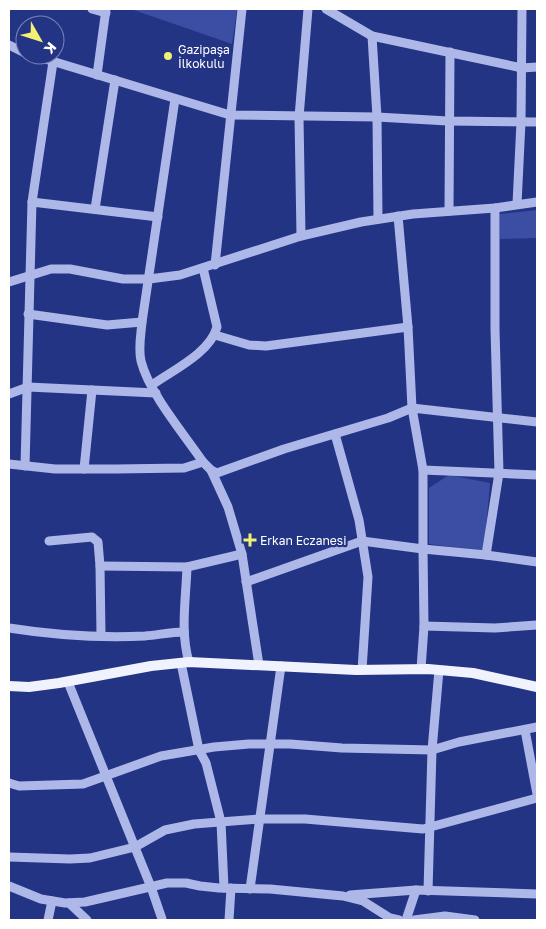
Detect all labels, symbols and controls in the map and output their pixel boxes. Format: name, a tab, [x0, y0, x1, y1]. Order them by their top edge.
north arrow	[15, 15, 65, 65]
text: K	[41, 39, 60, 58]
place label: Gazipaşa İlkokulu	[178, 42, 230, 71]
marker: Gazipaşa İlkokulu	[162, 50, 174, 62]
place label: Erkan Eczanesi	[260, 533, 346, 548]
marker: Erkan Eczanesi	[244, 534, 256, 546]

